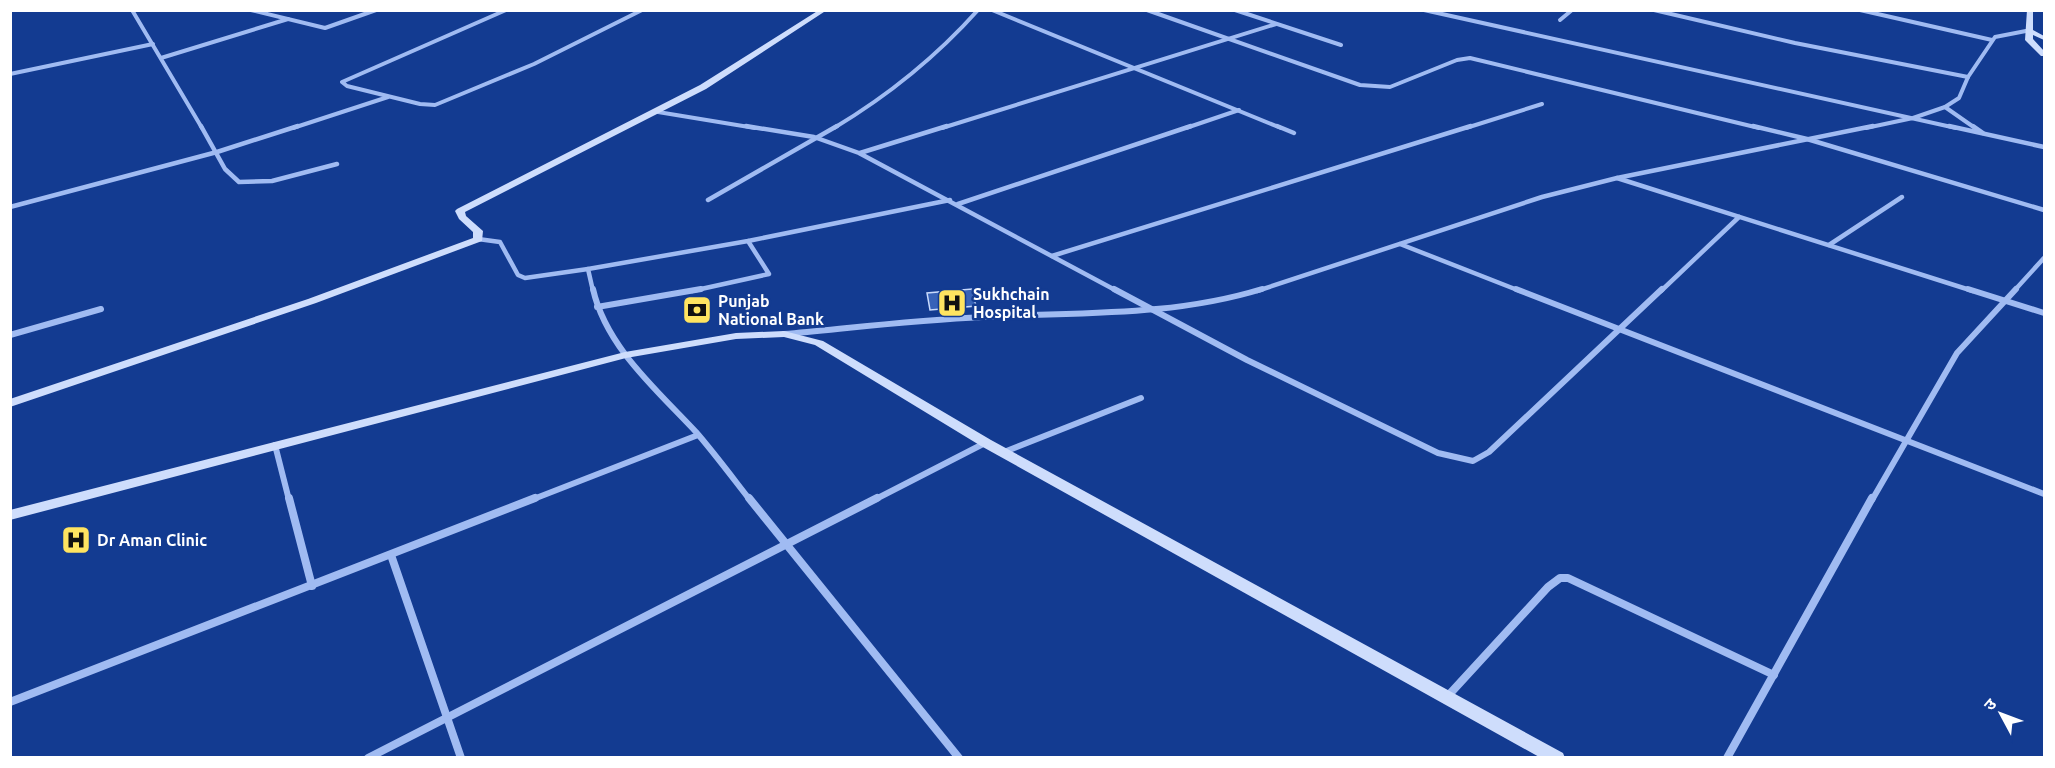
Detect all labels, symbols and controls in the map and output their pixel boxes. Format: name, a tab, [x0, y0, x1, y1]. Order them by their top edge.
place label: Sukhchain Hospital	[973, 285, 1050, 321]
hospital icon: Sukhchain Hospital	[936, 287, 968, 319]
place label: Punjab National Bank	[718, 292, 824, 328]
bank icon: Punjab National Bank	[681, 294, 713, 326]
hospital icon: Dr Aman Clinic	[60, 524, 92, 556]
place label: Dr Aman Clinic	[97, 531, 207, 549]
north arrow	[1971, 684, 2031, 744]
text: उ	[1980, 694, 2000, 714]

